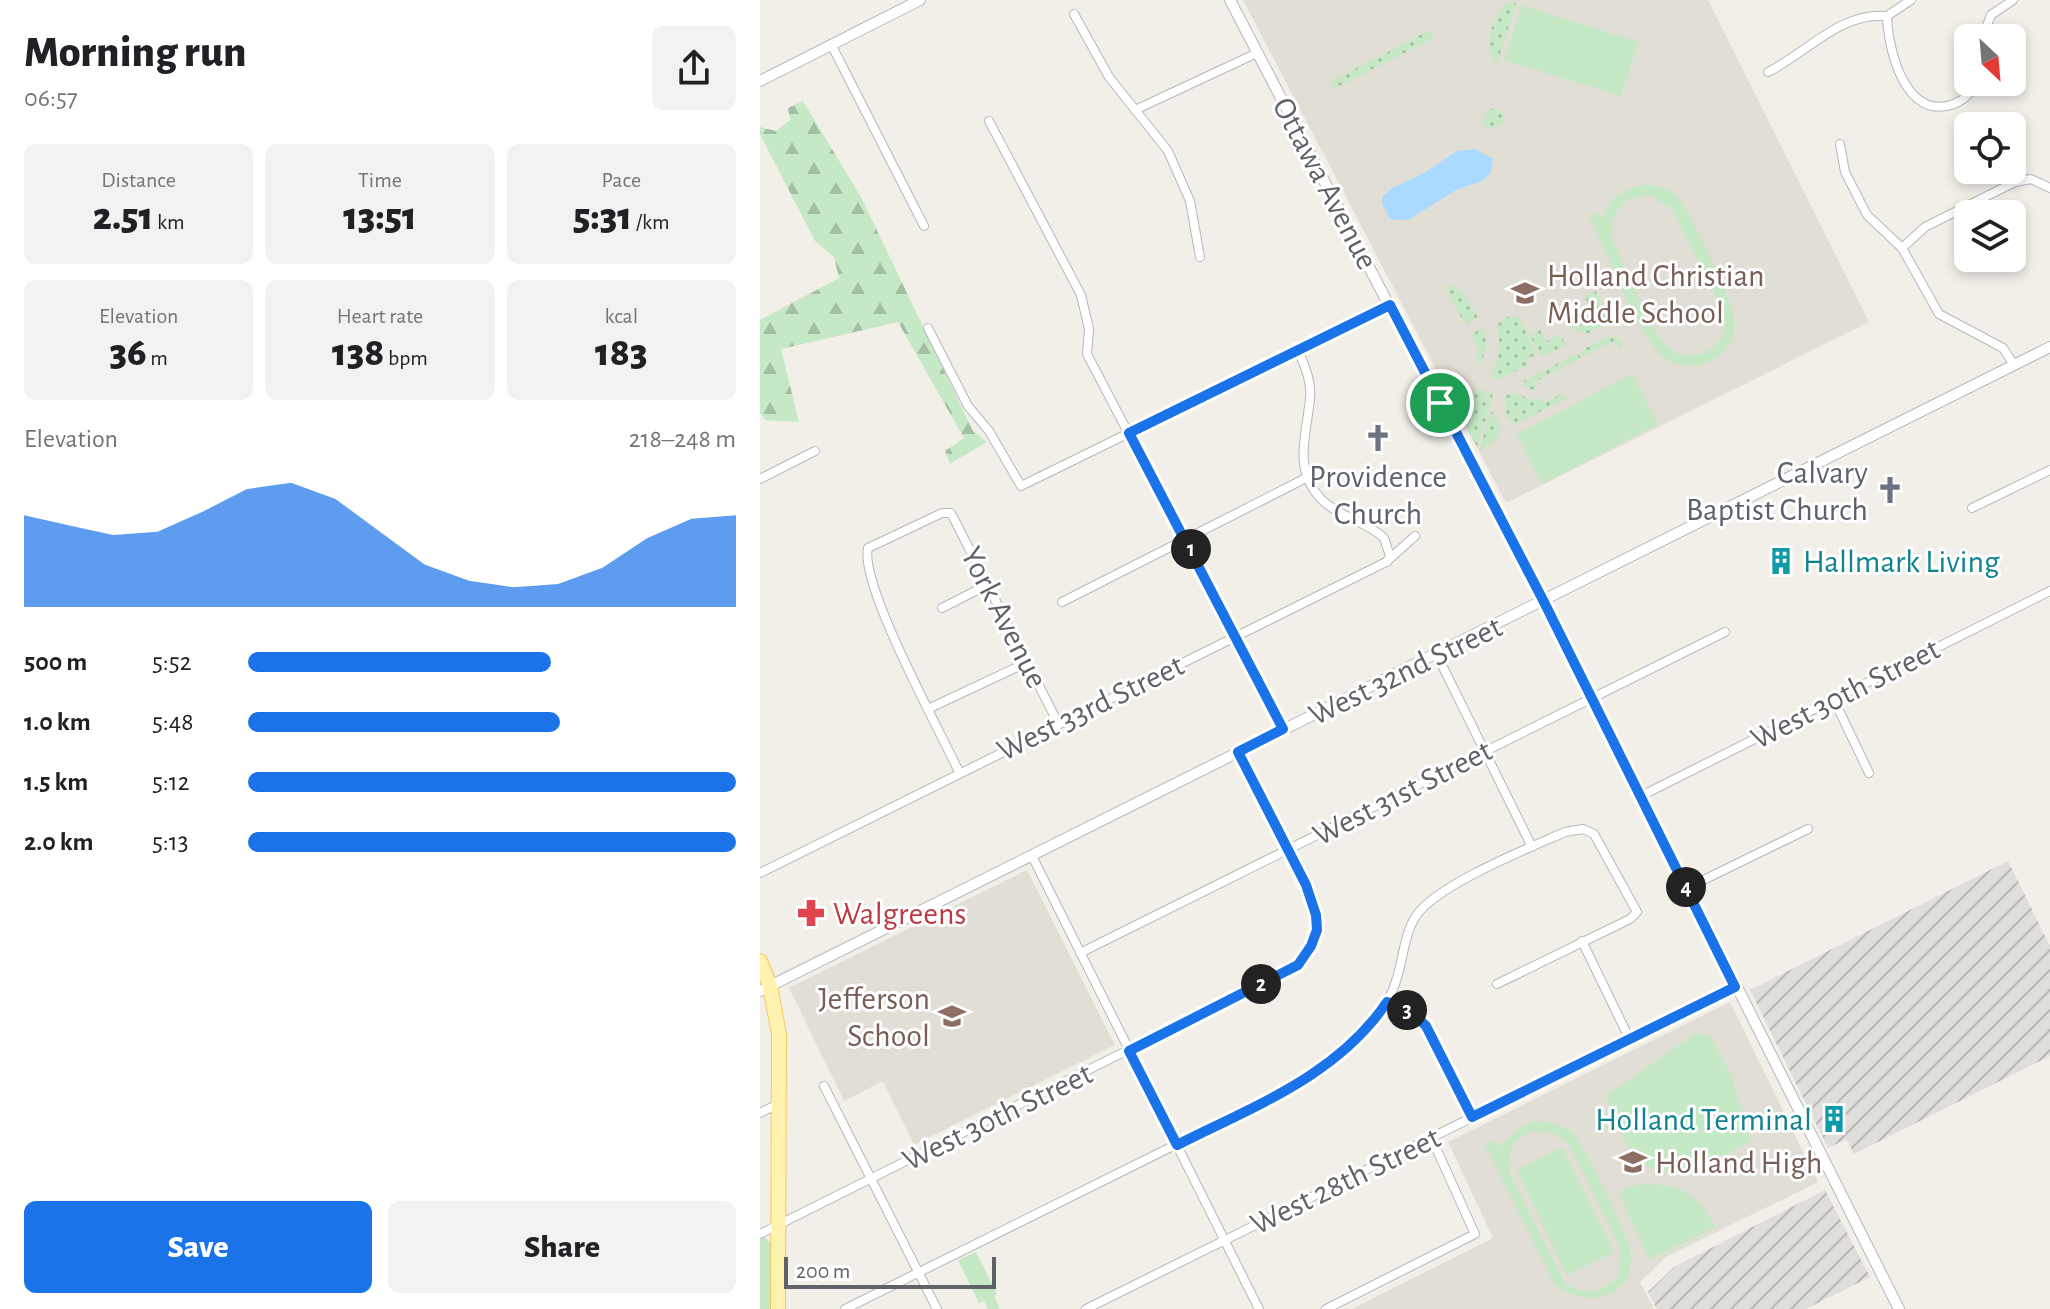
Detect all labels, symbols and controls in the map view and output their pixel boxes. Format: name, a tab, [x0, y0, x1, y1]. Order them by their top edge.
north arrow	[1954, 24, 2026, 96]
map controls	[1954, 24, 2026, 272]
button: share	[652, 26, 736, 110]
text: Morning run	[24, 31, 247, 75]
text: 06:57	[24, 85, 78, 111]
street label: Ottawa Avenue	[1267, 92, 1384, 275]
button: locate	[1954, 112, 2026, 184]
text: Distance	[101, 169, 176, 191]
text: Time	[358, 169, 402, 191]
text: Pace	[602, 169, 641, 191]
text: 2.51	[93, 197, 153, 237]
text: 13:51	[343, 197, 417, 237]
text: 5:31	[573, 197, 632, 237]
button: layers	[1954, 200, 2026, 272]
text: km	[153, 211, 185, 233]
text: /km	[632, 211, 670, 233]
place label: Holland Christian Middle School	[1547, 260, 1764, 329]
school or university icon: Holland Christian Middle School	[1510, 278, 1540, 308]
text: Elevation	[99, 305, 178, 327]
text: Heart rate	[337, 305, 423, 327]
text: kcal	[605, 305, 638, 327]
text: 36	[109, 333, 147, 373]
text: 138	[332, 333, 384, 373]
text: 183	[595, 333, 648, 373]
text: m	[147, 347, 168, 369]
text: bpm	[384, 347, 428, 369]
pin	[1406, 369, 1474, 437]
icon: arrive	[1418, 381, 1462, 425]
church icon: Providence Church	[1363, 423, 1393, 453]
text: Elevation	[24, 426, 118, 452]
text: 218–248 m	[629, 426, 736, 452]
place label: Calvary Baptist Church	[1686, 457, 1868, 526]
place label: Providence Church	[1309, 461, 1447, 530]
church icon: Calvary Baptist Church	[1875, 475, 1905, 505]
pin: 1	[1171, 529, 1211, 569]
text: 1	[1187, 538, 1195, 560]
street label: York Avenue	[955, 542, 1053, 693]
building icon: Hallmark Living	[1766, 546, 1796, 576]
place label: Hallmark Living	[1803, 546, 2000, 578]
street label: West 32nd Street	[1304, 610, 1507, 731]
street label: West 30th Street	[1746, 633, 1945, 755]
text: 500 m	[24, 649, 87, 675]
text: 5:52	[152, 649, 192, 675]
street label: West 33rd Street	[992, 649, 1189, 767]
text: 1.0 km	[24, 709, 91, 735]
text: 5:48	[152, 709, 194, 735]
street label: West 31st Street	[1308, 734, 1497, 852]
text: 1.5 km	[24, 769, 88, 795]
text: 5:12	[152, 769, 190, 795]
text: 2.0 km	[24, 829, 94, 855]
text: 5:13	[152, 829, 188, 855]
pin: 4	[1666, 867, 1706, 907]
text: 4	[1680, 876, 1692, 898]
pharmacy icon: Walgreens	[796, 898, 826, 928]
place label: Walgreens	[833, 898, 966, 930]
pin: 2	[1241, 964, 1281, 1004]
text: 2	[1256, 973, 1266, 995]
place label: Jefferson School	[818, 983, 930, 1052]
pin: 3	[1387, 990, 1427, 1030]
text: 3	[1402, 999, 1412, 1021]
school or university icon: Jefferson School	[937, 1001, 967, 1031]
street label: West 30th Street	[897, 1057, 1097, 1177]
place label: Holland Terminal	[1595, 1104, 1812, 1136]
building icon: Holland Terminal	[1819, 1104, 1849, 1134]
street label: West 28th Street	[1246, 1121, 1445, 1241]
school or university icon: Holland High	[1618, 1147, 1648, 1177]
place label: Holland High	[1655, 1147, 1822, 1179]
button: Save	[24, 1201, 372, 1293]
button: Share	[388, 1201, 736, 1293]
scale bar	[784, 1253, 996, 1289]
text: 200 m	[796, 1260, 850, 1282]

